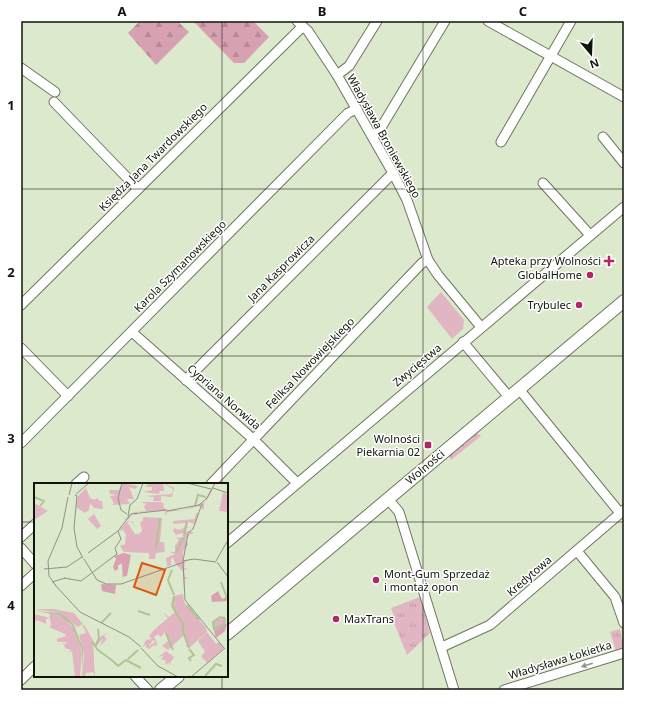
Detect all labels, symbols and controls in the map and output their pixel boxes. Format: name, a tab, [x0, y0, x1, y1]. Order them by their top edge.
text: A	[118, 2, 127, 20]
text: B	[318, 2, 326, 20]
text: C	[519, 2, 527, 20]
north arrow	[571, 34, 611, 74]
text: N	[588, 55, 601, 72]
street label: Władysława Broniewskiego	[344, 71, 425, 201]
text: 1	[7, 96, 15, 114]
street label: Księdza Jana Twardowskiego	[95, 99, 210, 214]
street label: Karola Szymanowskiego	[130, 216, 229, 315]
street label: Jana Kasprowicza	[243, 231, 317, 305]
place label: Apteka przy Wolności	[491, 253, 601, 268]
marker: Apteka przy Wolności	[604, 256, 614, 266]
text: 2	[7, 263, 15, 281]
place label: GlobalHome	[517, 267, 582, 282]
marker: GlobalHome	[585, 270, 595, 280]
place label: Trybulec	[527, 297, 571, 312]
marker: Trybulec	[574, 300, 584, 310]
street label: Feliksa Nowowiejskiego	[262, 313, 358, 412]
street label: Zwycięstwa	[389, 340, 444, 389]
street label: Cypriana Norwida	[184, 361, 264, 433]
text: 3	[7, 429, 15, 447]
place label: Wolności Piekarnia 02	[356, 431, 420, 459]
marker: Wolności Piekarnia 02	[423, 440, 433, 450]
street label: Wolności	[402, 446, 447, 487]
inset map	[34, 483, 228, 677]
street label: Kredytowa	[503, 552, 554, 599]
place label: Mont-Gum Sprzedaż i montaż opon	[384, 566, 490, 594]
marker: Mont-Gum Sprzedaż i montaż opon	[371, 575, 381, 585]
text: 4	[7, 596, 15, 614]
place label: MaxTrans	[344, 611, 394, 626]
marker: MaxTrans	[331, 614, 341, 624]
street label: Władysława Łokietka	[507, 637, 613, 682]
one-way arrow	[580, 662, 592, 668]

